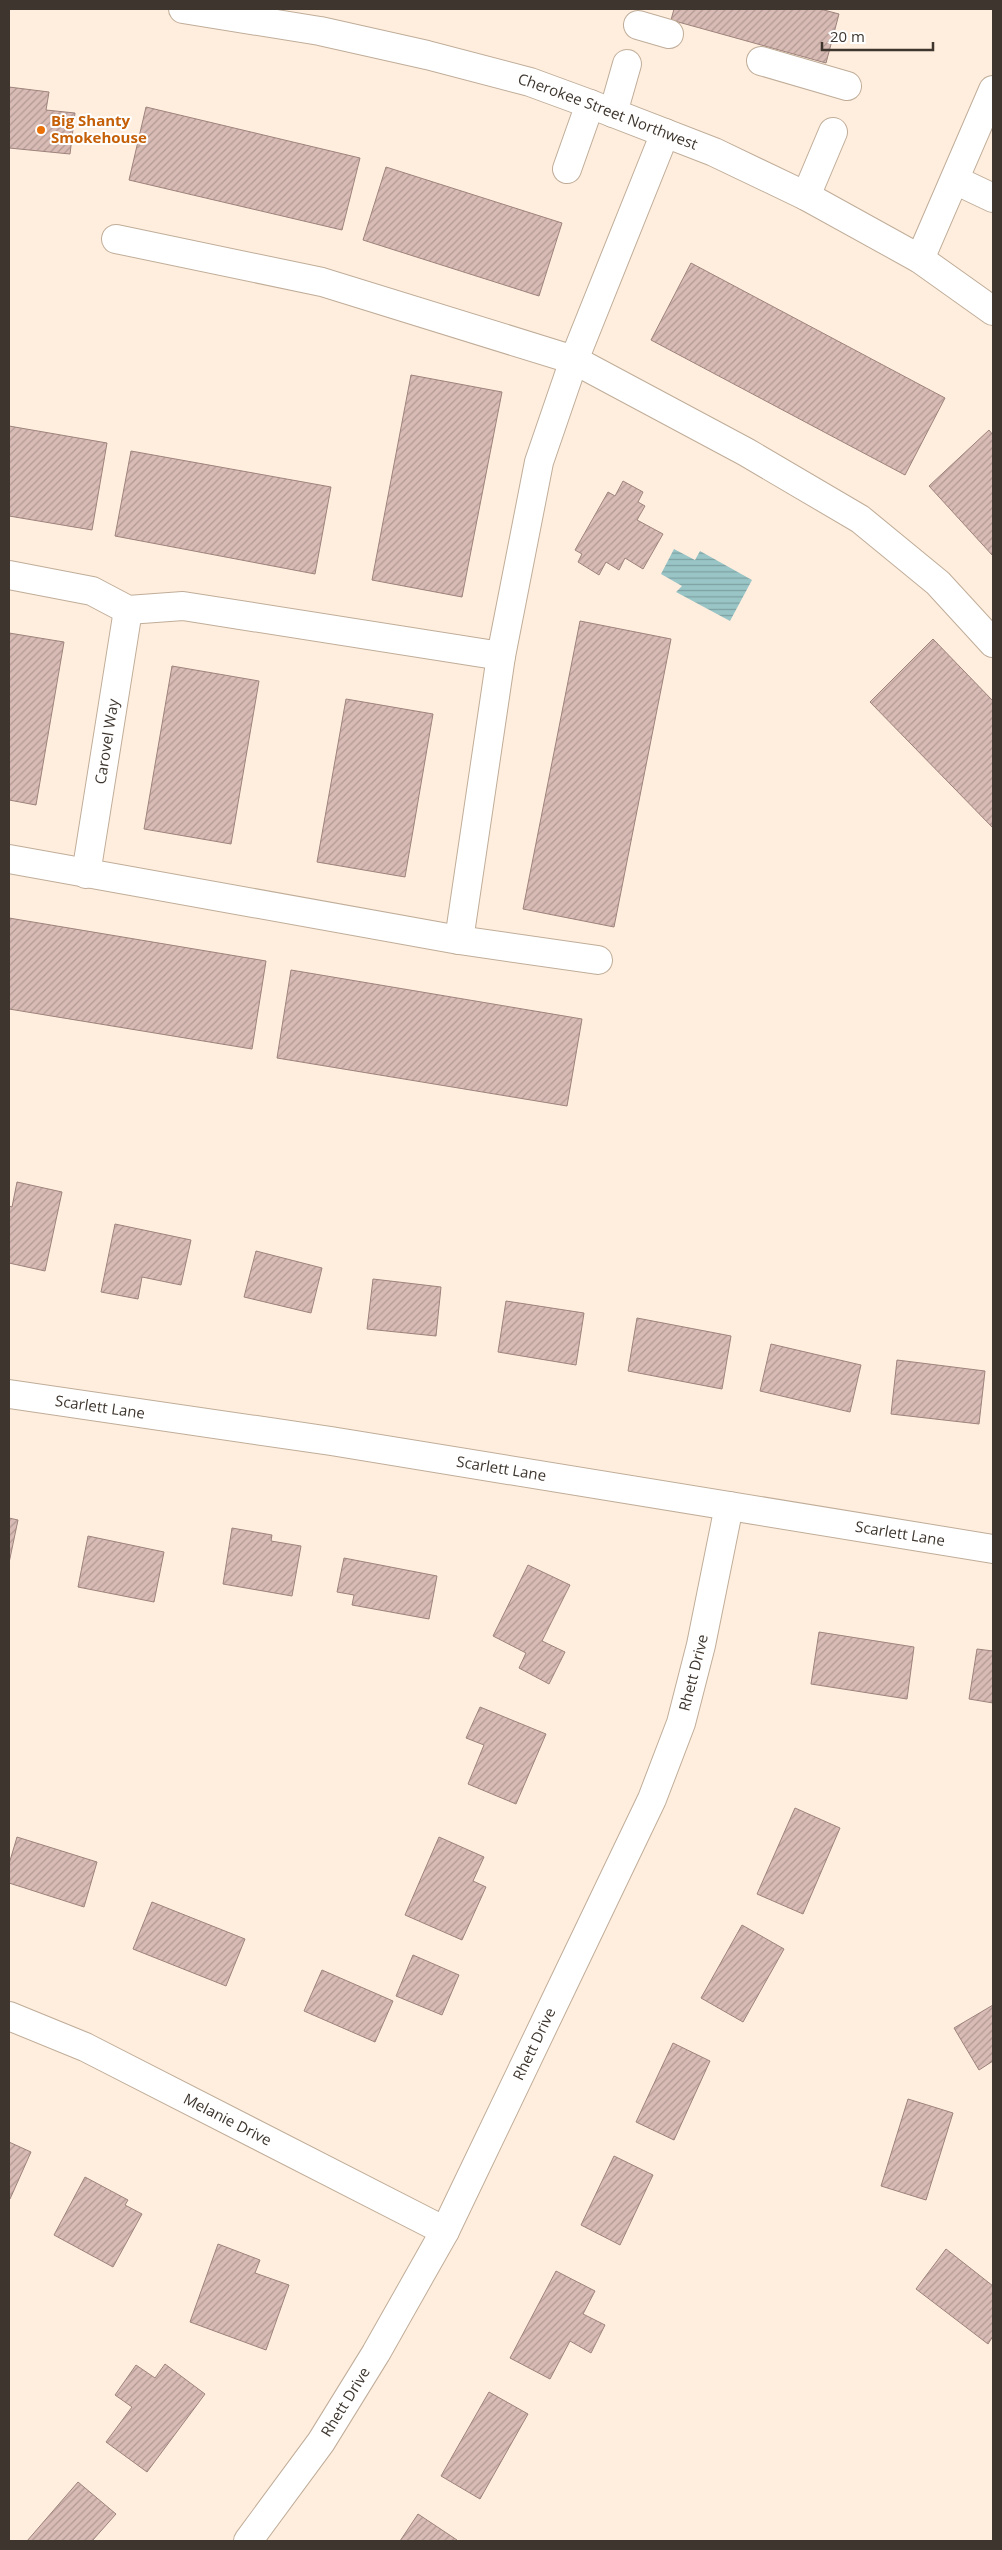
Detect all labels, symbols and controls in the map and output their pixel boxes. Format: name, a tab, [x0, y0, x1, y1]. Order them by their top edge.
scale bar	[822, 20, 933, 52]
text: 20 m	[830, 26, 865, 46]
street label: Cherokee Street Northwest	[516, 68, 701, 154]
place label: Big Shanty Smokehouse	[51, 110, 147, 147]
marker: Big Shanty Smokehouse	[35, 124, 47, 136]
street label: Carovel Way	[89, 697, 123, 786]
street label: Scarlett Lane	[54, 1390, 146, 1423]
street label: Scarlett Lane	[455, 1451, 548, 1485]
street label: Scarlett Lane	[854, 1516, 947, 1550]
street label: Rhett Drive	[673, 1633, 712, 1713]
street label: Rhett Drive	[508, 2004, 560, 2083]
street label: Melanie Drive	[180, 2088, 275, 2150]
street label: Rhett Drive	[316, 2363, 374, 2440]

